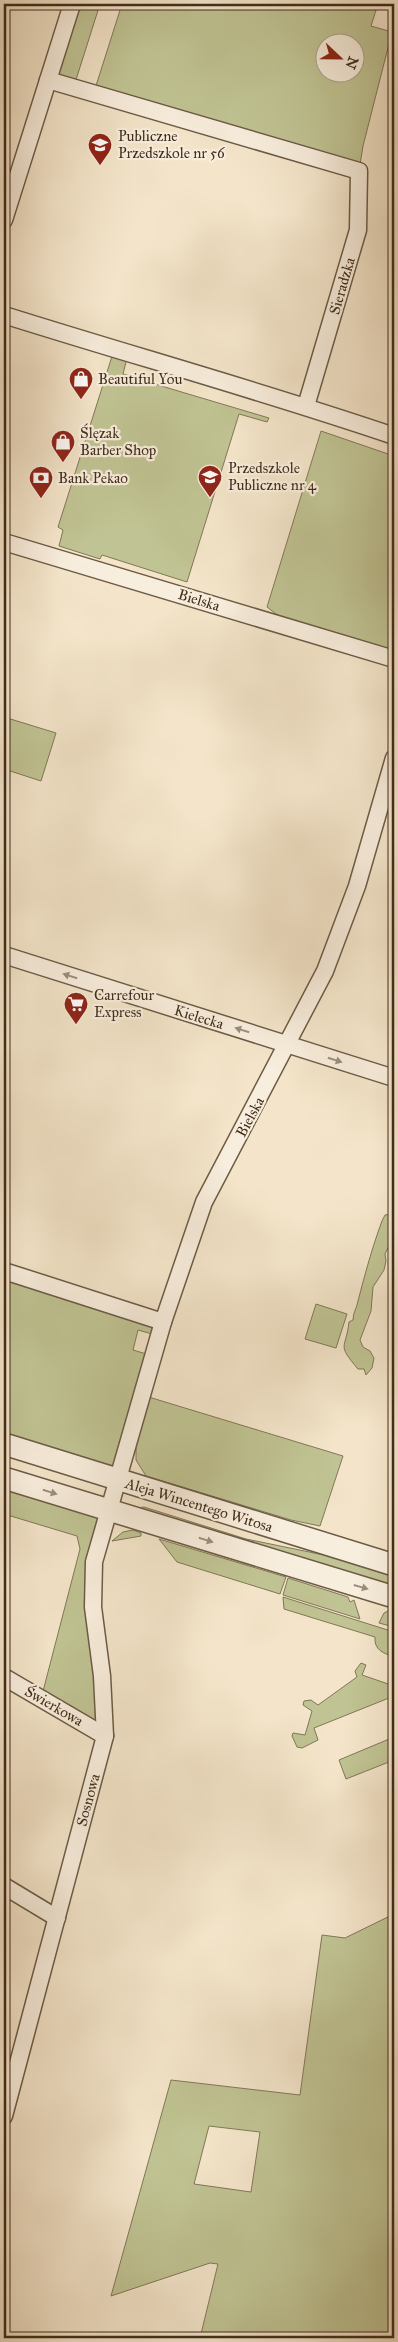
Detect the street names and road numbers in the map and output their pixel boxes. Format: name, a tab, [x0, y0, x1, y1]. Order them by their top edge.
street label: Sieradzka	[325, 255, 359, 317]
street label: Bielska	[176, 585, 223, 615]
street label: Kielecka	[172, 1001, 227, 1033]
street label: Bielska	[232, 1093, 268, 1140]
street label: Aleja Wincentego Witosa	[122, 1474, 276, 1536]
street label: Świerkowa	[21, 1681, 88, 1730]
street label: Sosnowa	[72, 1771, 104, 1828]

